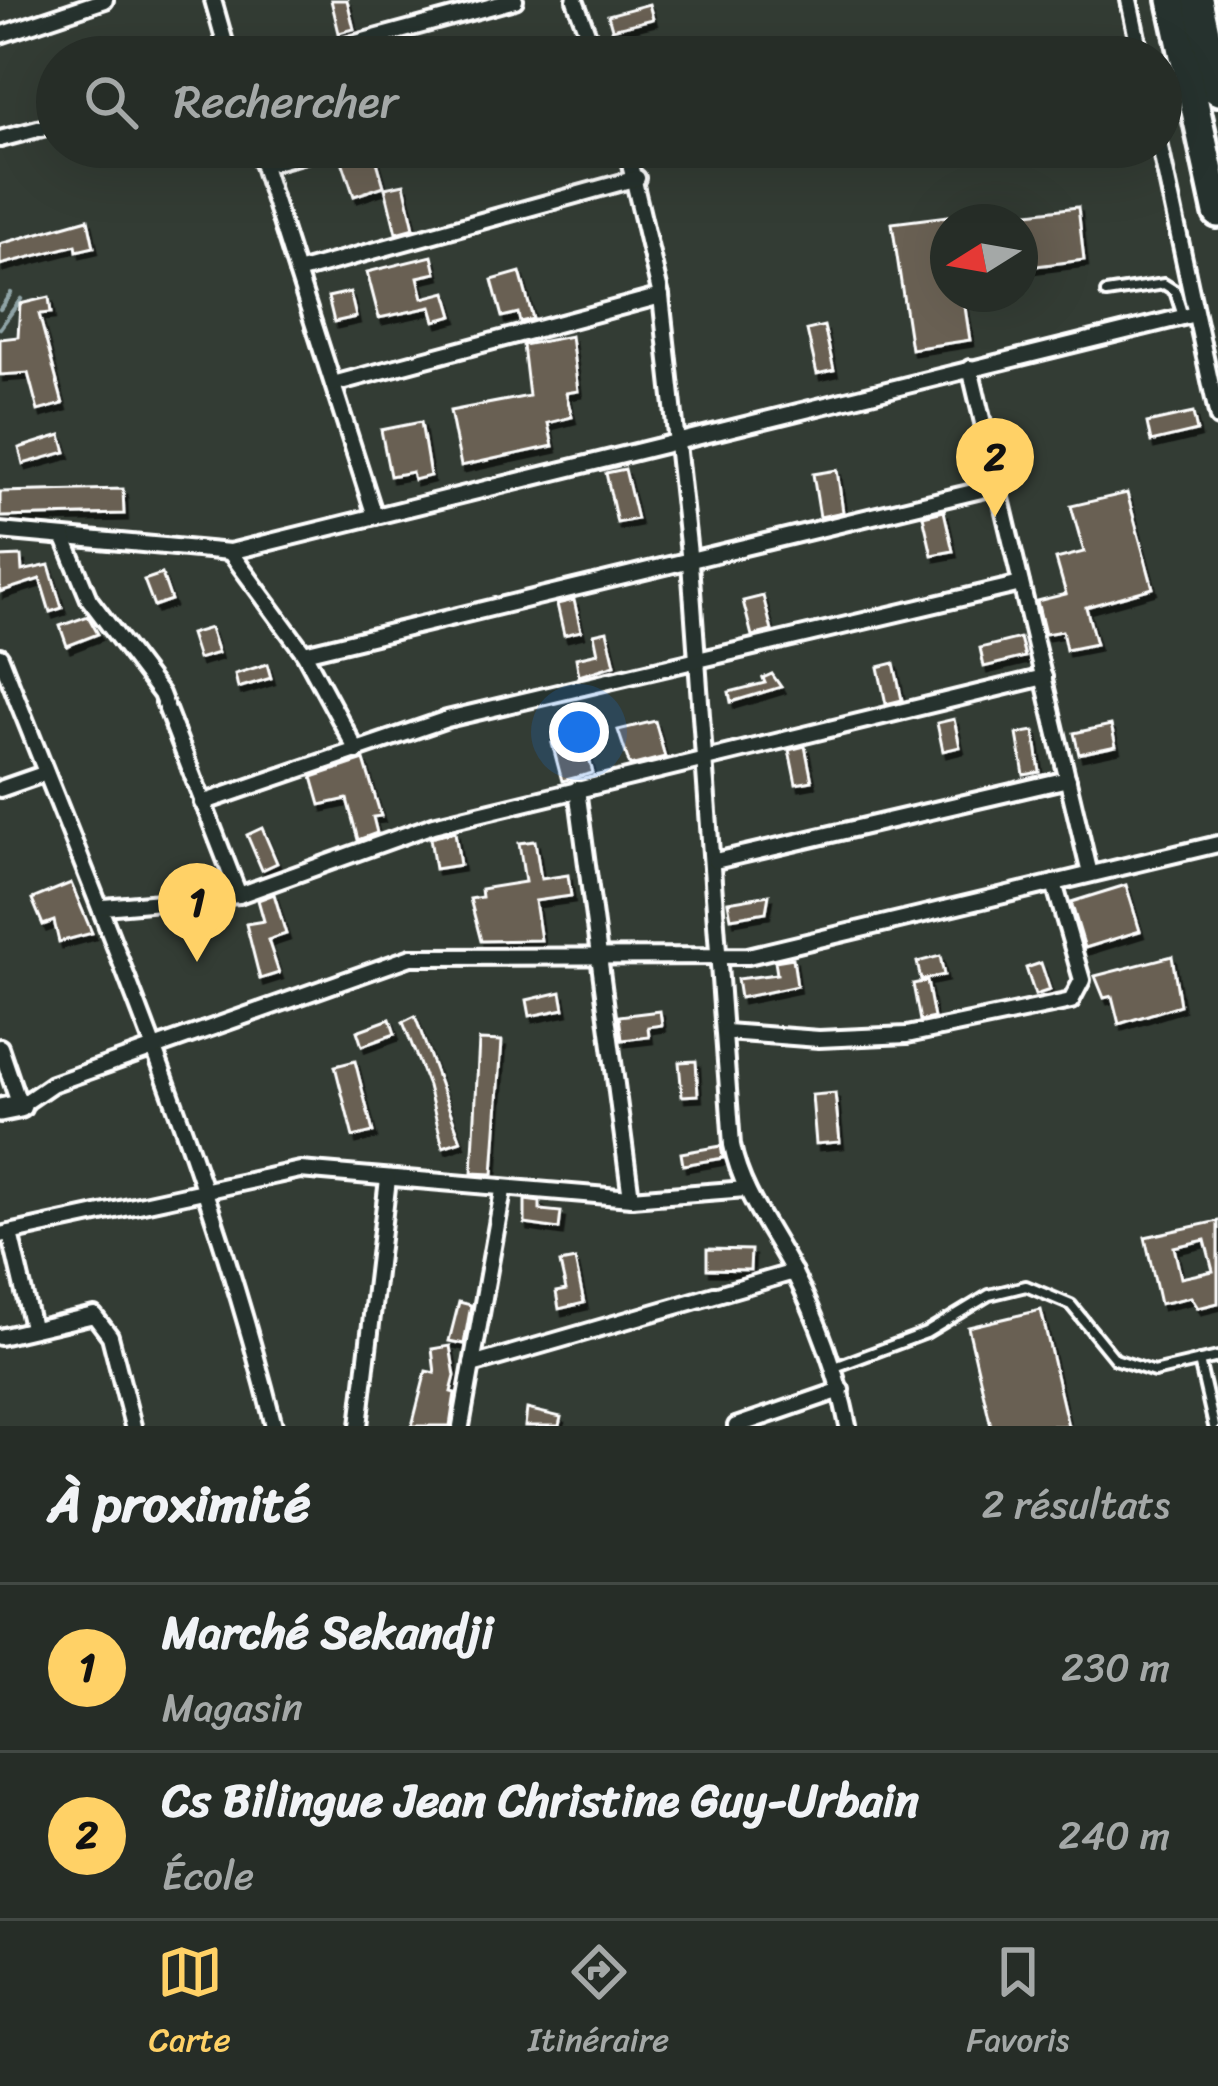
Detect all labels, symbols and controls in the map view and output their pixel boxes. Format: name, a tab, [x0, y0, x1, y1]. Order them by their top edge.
search box	[36, 36, 1182, 168]
text: Rechercher	[174, 62, 398, 142]
icon: search	[78, 69, 144, 135]
north arrow	[930, 204, 1038, 312]
pin: 2	[956, 418, 1034, 517]
your location	[549, 702, 609, 762]
pin: 1	[158, 863, 236, 962]
text: À proximité	[48, 1459, 310, 1549]
text: 2 résultats	[982, 1470, 1170, 1539]
text: Marché Sekandji	[162, 1593, 494, 1673]
text: 1	[79, 1633, 95, 1702]
text: 230 m	[1061, 1633, 1170, 1702]
text: Magasin	[162, 1673, 303, 1742]
text: Cs Bilingue Jean Christine Guy-Urbain	[162, 1761, 919, 1841]
text: 2	[76, 1801, 98, 1870]
text: 240 m	[1058, 1801, 1170, 1870]
text: École	[162, 1841, 254, 1910]
tab: Carte	[149, 1939, 231, 2069]
tab: Itinéraire	[528, 1939, 669, 2069]
tab: Favoris	[966, 1939, 1069, 2069]

